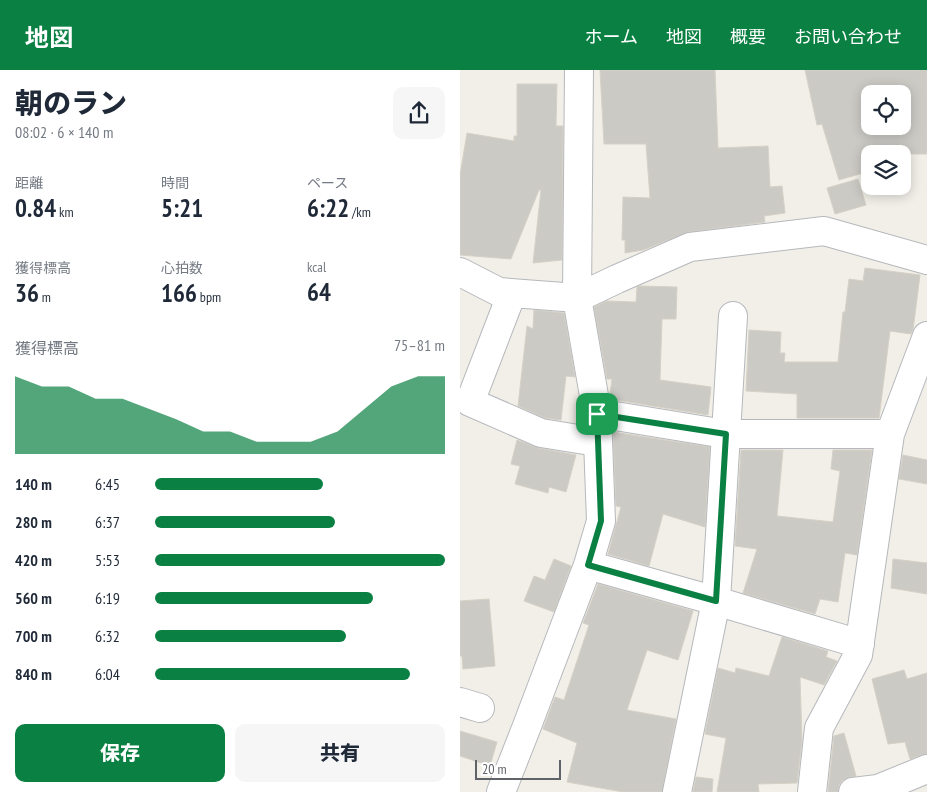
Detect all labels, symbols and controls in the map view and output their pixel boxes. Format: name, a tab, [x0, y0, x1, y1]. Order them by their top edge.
text: 地図	[25, 22, 73, 53]
text: ホーム	[585, 25, 638, 48]
text: 地図	[666, 25, 702, 48]
text: 概要	[730, 25, 766, 48]
text: お問い合わせ	[794, 25, 902, 48]
text: 朝のラン	[15, 84, 127, 121]
map controls	[861, 85, 911, 195]
button: locate	[861, 85, 911, 135]
button: share	[393, 87, 445, 139]
text: 08:02 · 6 × 140 m	[15, 122, 113, 142]
button: layers	[861, 145, 911, 195]
text: 距離	[15, 174, 43, 192]
text: 時間	[161, 174, 189, 192]
text: ペース	[307, 174, 348, 192]
text: 0.84	[15, 192, 56, 224]
text: 5:21	[161, 192, 203, 224]
text: 6:22	[307, 192, 349, 224]
text: km	[56, 203, 74, 221]
text: /km	[349, 203, 371, 221]
text: kcal	[307, 258, 326, 276]
text: 獲得標高	[15, 259, 71, 277]
text: 心拍数	[161, 259, 203, 277]
text: 64	[307, 276, 331, 308]
text: 36	[15, 277, 39, 309]
text: 166	[161, 277, 197, 309]
text: m	[39, 288, 51, 306]
text: bpm	[197, 288, 221, 306]
text: 75–81 m	[394, 335, 445, 355]
text: 獲得標高	[15, 338, 79, 358]
pin	[576, 393, 618, 435]
icon: arrive	[583, 400, 611, 428]
text: 140 m	[15, 474, 52, 494]
text: 6:45	[95, 474, 120, 494]
text: 280 m	[15, 512, 52, 532]
text: 6:37	[95, 512, 120, 532]
text: 420 m	[15, 550, 52, 570]
text: 5:53	[95, 550, 120, 570]
text: 560 m	[15, 588, 52, 608]
text: 6:19	[95, 588, 120, 608]
text: 700 m	[15, 626, 52, 646]
text: 6:32	[95, 626, 120, 646]
text: 840 m	[15, 664, 52, 684]
text: 6:04	[95, 664, 120, 684]
button: 保存	[15, 724, 225, 782]
button: 共有	[235, 724, 445, 782]
scale bar	[475, 757, 561, 780]
text: 20 m	[482, 760, 507, 778]

